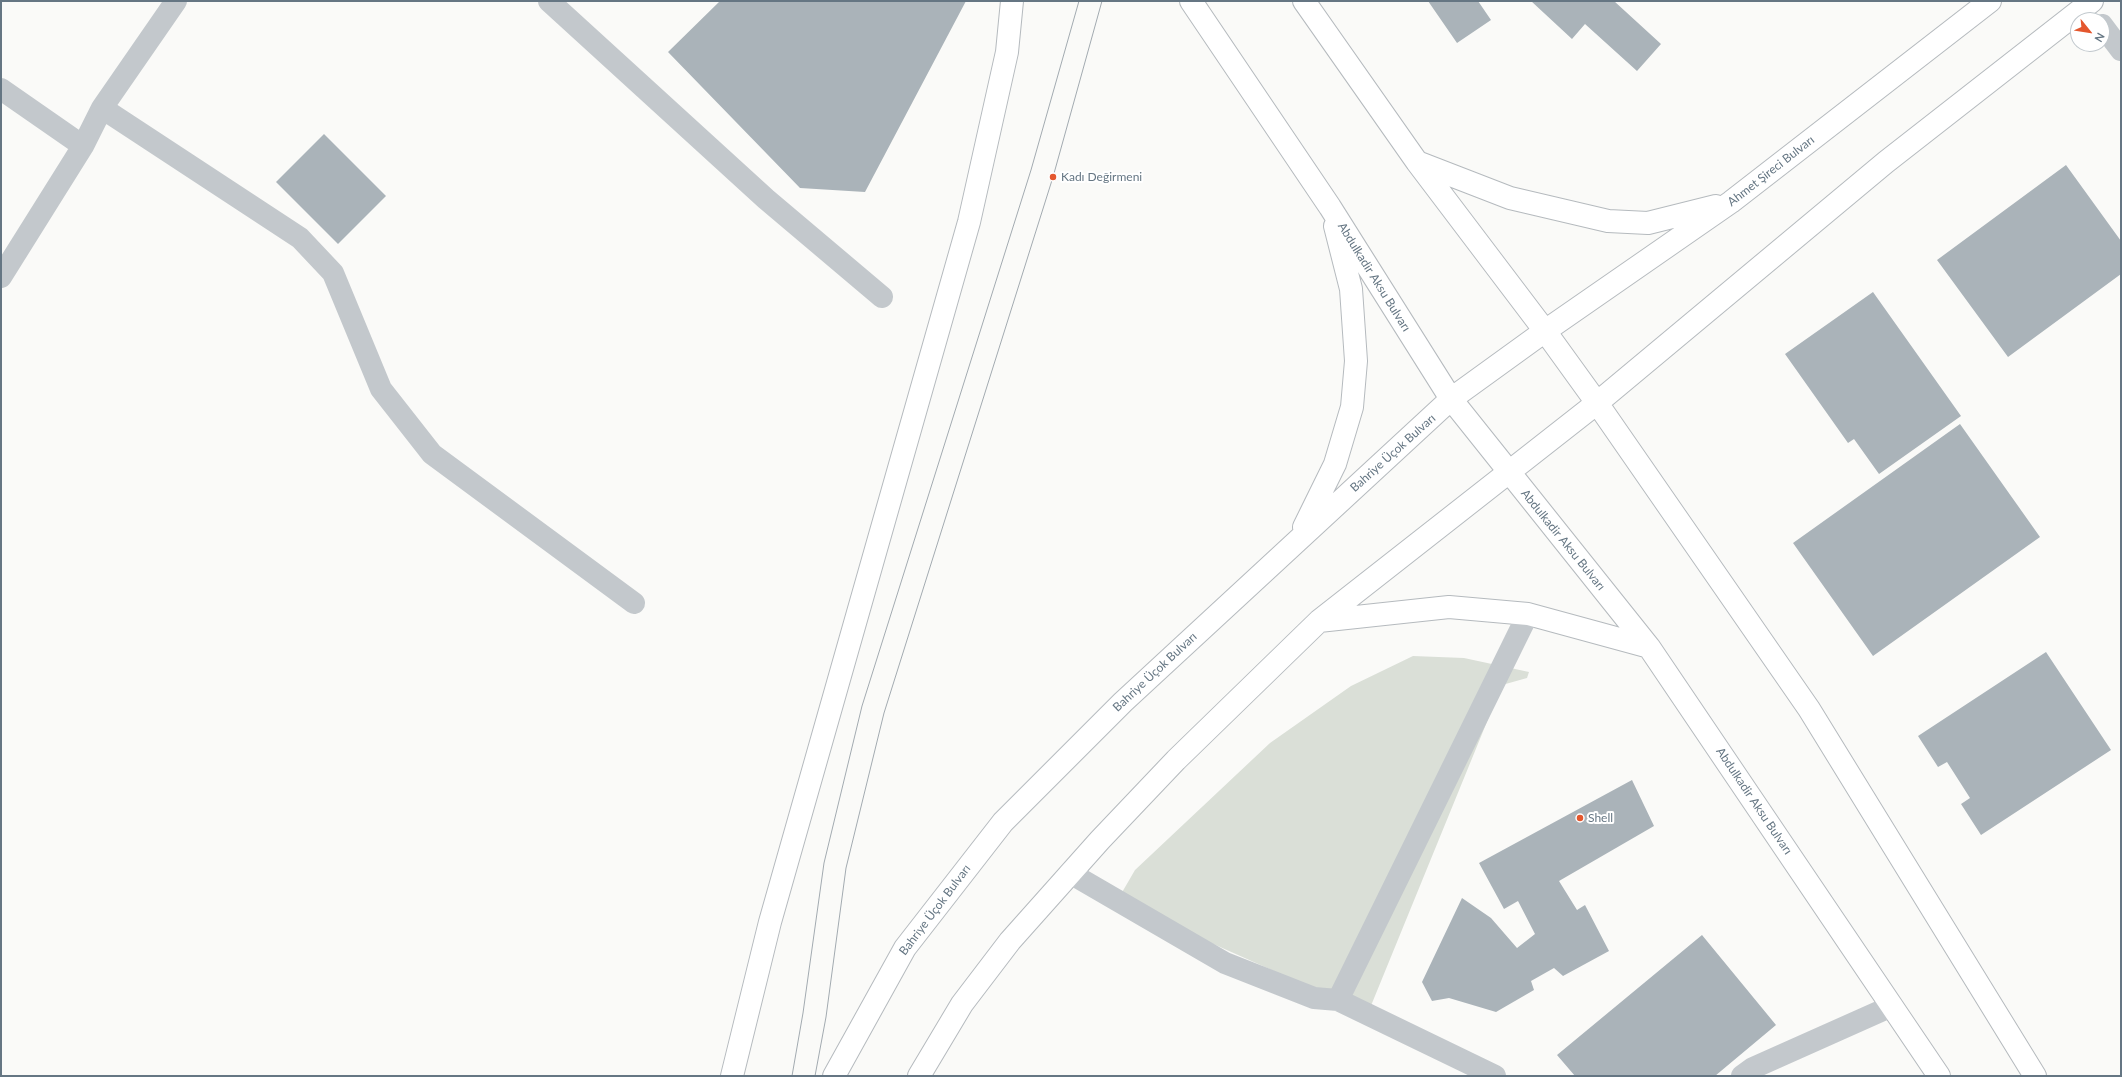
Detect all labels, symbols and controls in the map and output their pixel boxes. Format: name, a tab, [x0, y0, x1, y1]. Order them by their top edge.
north arrow	[2070, 12, 2110, 52]
text: N	[2092, 31, 2108, 45]
street label: Ahmet Şireci Bulvarı	[1725, 133, 1817, 209]
place label: Kadı Değirmeni	[1061, 170, 1142, 184]
marker: Kadı Değirmeni	[1048, 172, 1058, 182]
street label: Abdulkadir Aksu Bulvarı	[1335, 220, 1413, 334]
street label: Bahriye Üçok Bulvarı	[1347, 411, 1439, 495]
street label: Abdulkadir Aksu Bulvarı	[1518, 487, 1608, 593]
street label: Bahriye Üçok Bulvarı	[1110, 629, 1200, 715]
street label: Abdulkadir Aksu Bulvarı	[1713, 745, 1795, 857]
place label: Shell	[1588, 811, 1613, 825]
marker: Shell	[1575, 813, 1585, 823]
street label: Bahriye Üçok Bulvarı	[896, 862, 974, 958]

